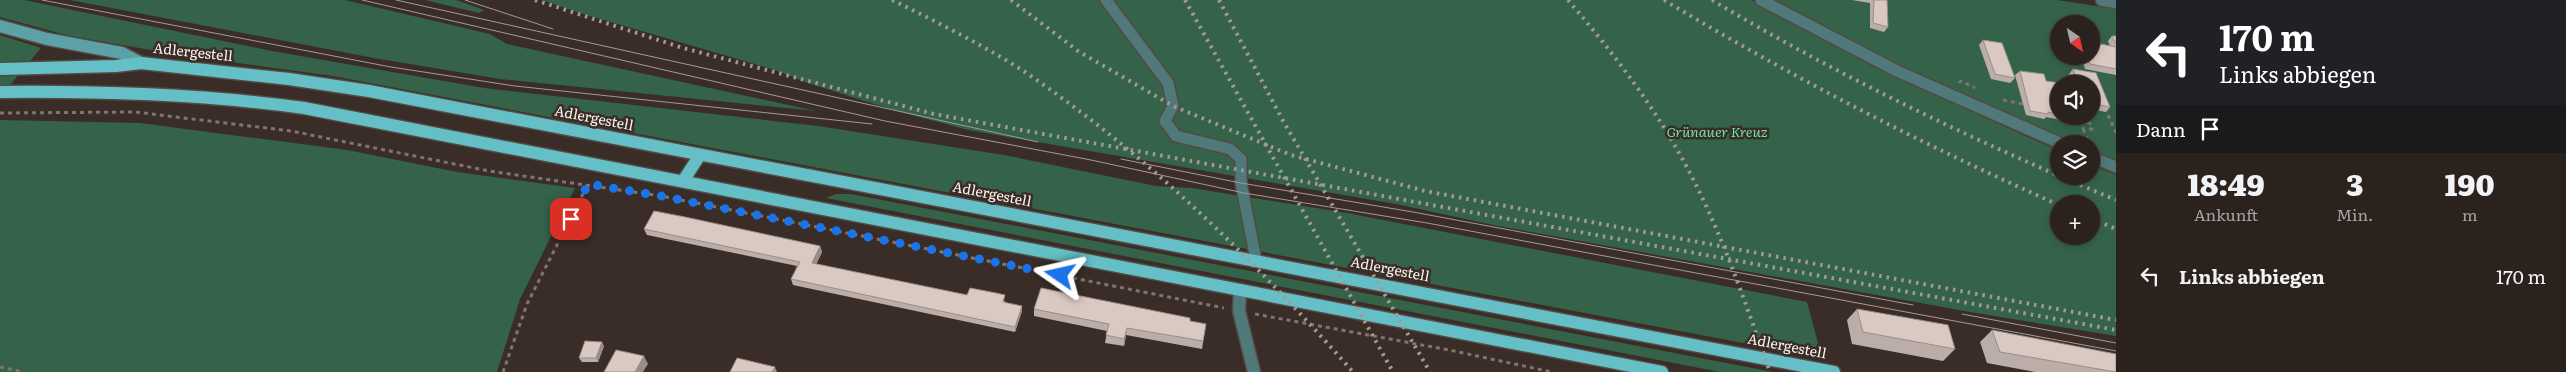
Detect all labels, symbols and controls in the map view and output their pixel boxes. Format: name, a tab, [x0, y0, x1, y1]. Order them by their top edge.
text: 170 m	[2219, 10, 2315, 62]
north arrow	[2050, 15, 2100, 65]
map controls	[2050, 15, 2100, 245]
icon: left	[2136, 20, 2201, 85]
street label: Adlergestell	[152, 37, 234, 65]
text: Links abbiegen	[2219, 57, 2376, 90]
button: sound	[2050, 75, 2100, 125]
street label: Adlergestell	[553, 100, 636, 135]
text: Dann	[2136, 115, 2186, 143]
icon: arrive	[2196, 115, 2224, 143]
park label: Grünauer Kreuz	[1667, 121, 1768, 141]
button: layers	[2050, 135, 2100, 185]
text: 18:49	[2187, 161, 2265, 205]
text: 3	[2346, 161, 2363, 205]
text: 190	[2445, 161, 2495, 205]
street label: Adlergestell	[951, 176, 1034, 211]
button: +	[2050, 195, 2100, 245]
pin	[550, 198, 592, 240]
text: Ankunft	[2194, 202, 2258, 226]
text: Min.	[2336, 202, 2373, 226]
text: m	[2462, 202, 2477, 226]
icon: arrive	[557, 205, 585, 233]
position arrow	[1033, 248, 1085, 300]
street label: Adlergestell	[1349, 251, 1432, 286]
icon: left	[2136, 262, 2164, 290]
text: Links abbiegen	[2179, 262, 2325, 290]
text: 170 m	[2496, 262, 2546, 290]
street label: Adlergestell	[1746, 328, 1829, 363]

